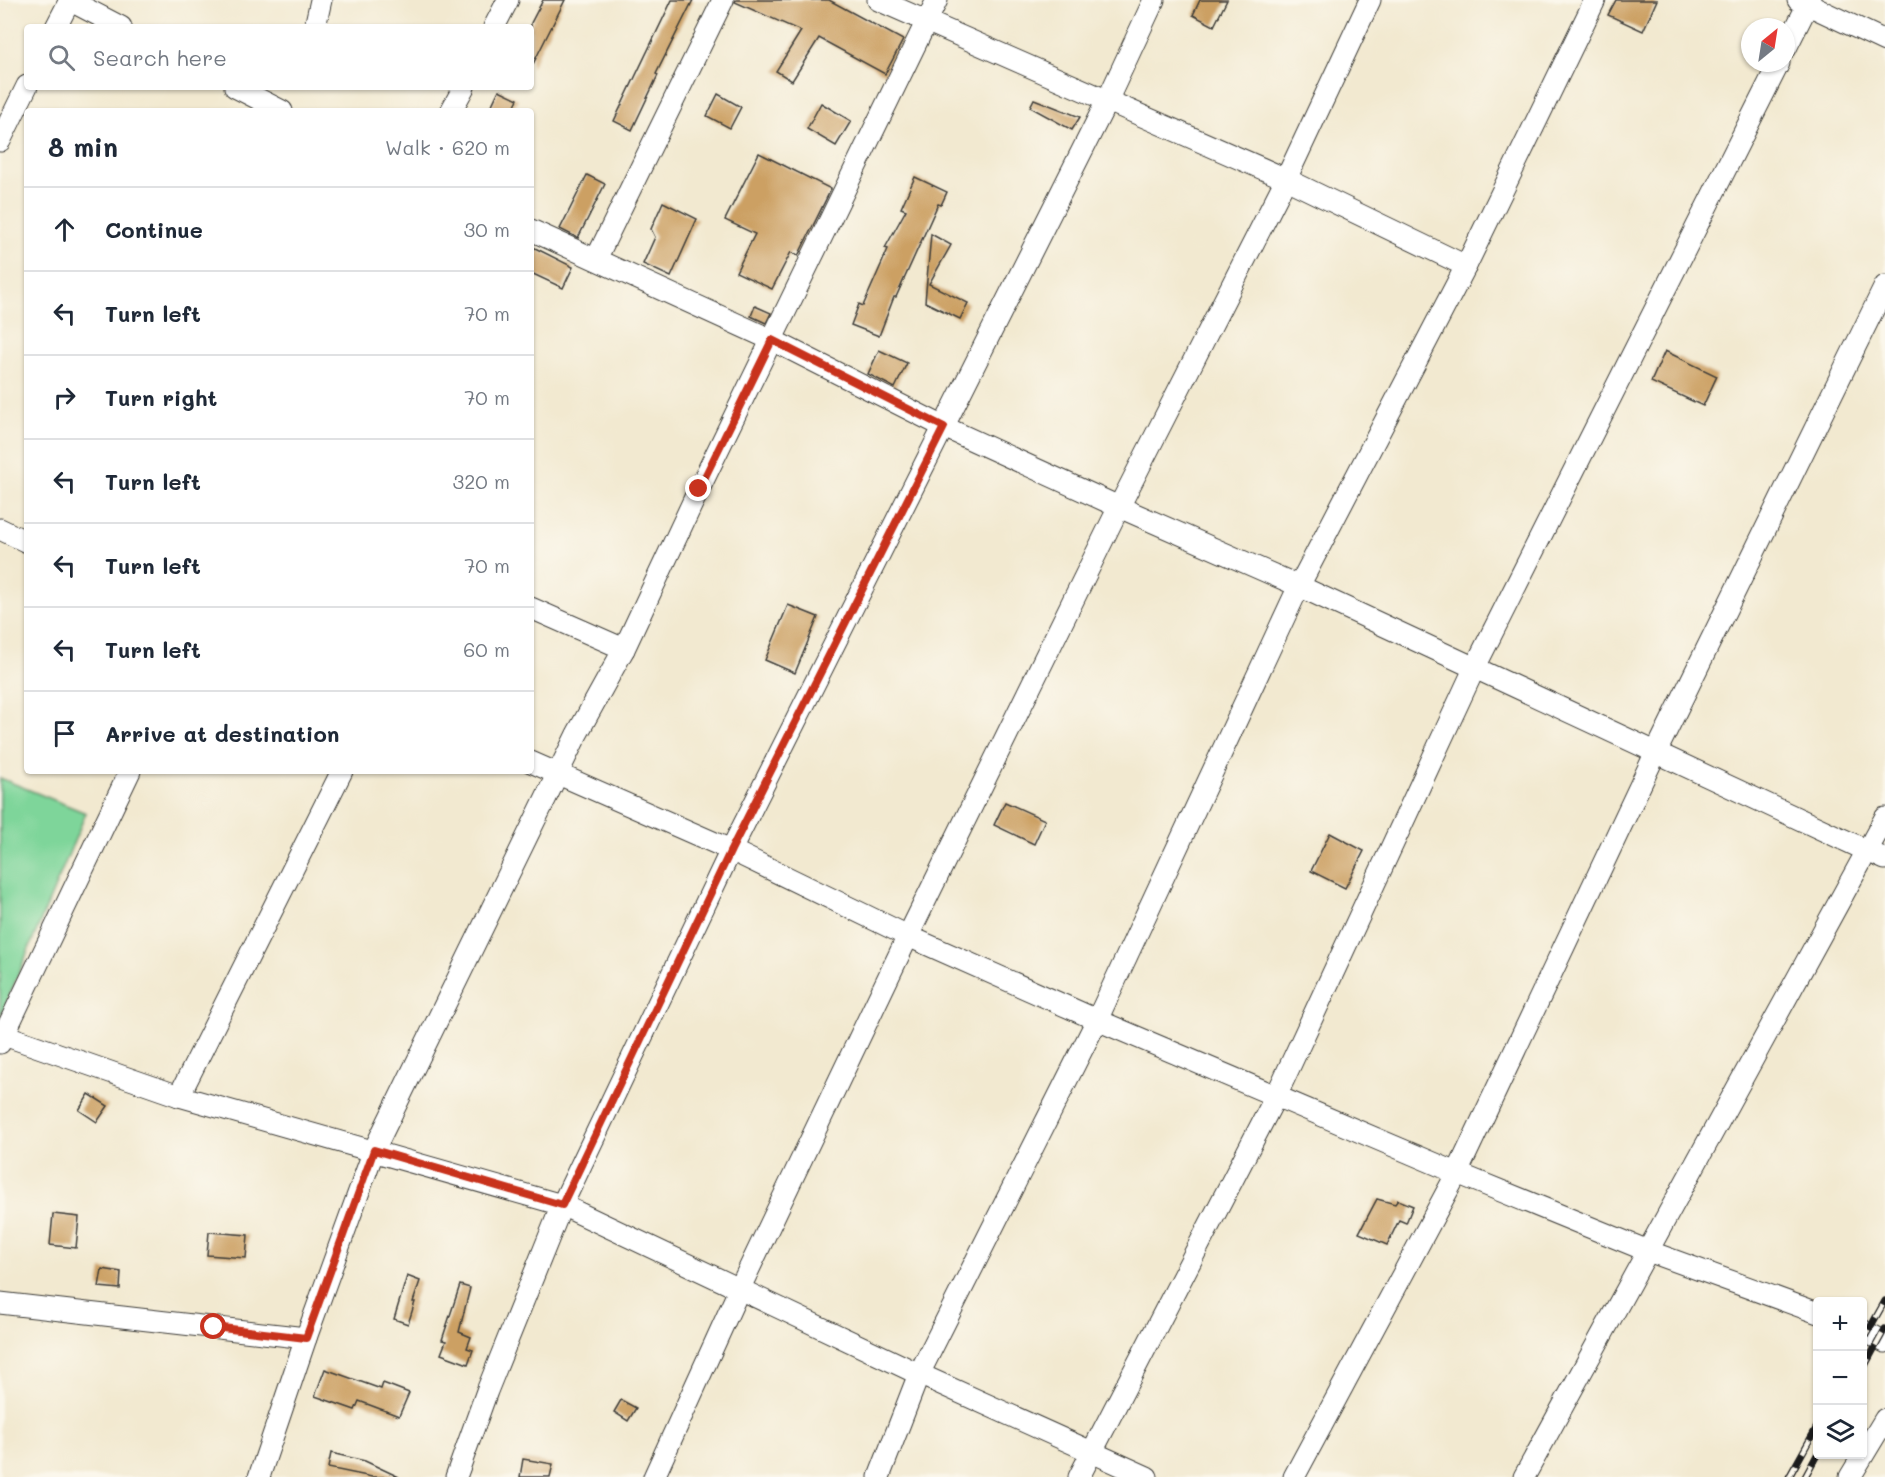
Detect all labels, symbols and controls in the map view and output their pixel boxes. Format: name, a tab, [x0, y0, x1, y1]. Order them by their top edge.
north arrow	[1741, 18, 1795, 72]
search box	[24, 24, 534, 90]
icon: search	[45, 41, 78, 74]
text: Search here	[93, 43, 227, 72]
text: 8 min	[48, 130, 118, 164]
text: Walk · 620 m	[385, 134, 510, 160]
icon: ahead	[48, 213, 81, 246]
text: Continue	[105, 215, 203, 244]
text: 30 m	[464, 216, 510, 242]
icon: left	[48, 297, 81, 330]
text: Turn left	[105, 299, 201, 328]
text: 70 m	[464, 300, 510, 326]
icon: right	[48, 381, 81, 414]
text: Turn right	[105, 383, 217, 412]
text: 70 m	[464, 384, 510, 410]
icon: left	[48, 465, 81, 498]
text: Turn left	[105, 467, 201, 496]
text: 320 m	[452, 468, 510, 494]
route end	[685, 475, 711, 501]
icon: left	[48, 549, 81, 582]
text: Turn left	[105, 551, 201, 580]
text: 70 m	[464, 552, 510, 578]
icon: left	[48, 633, 81, 666]
text: Turn left	[105, 635, 201, 664]
text: 60 m	[463, 636, 510, 662]
icon: arrive	[48, 717, 81, 750]
text: Arrive at destination	[105, 719, 340, 748]
map controls	[1813, 1297, 1867, 1459]
button: +	[1813, 1297, 1867, 1351]
route start	[200, 1313, 226, 1339]
button: −	[1813, 1351, 1867, 1405]
button: layers	[1813, 1405, 1867, 1459]

